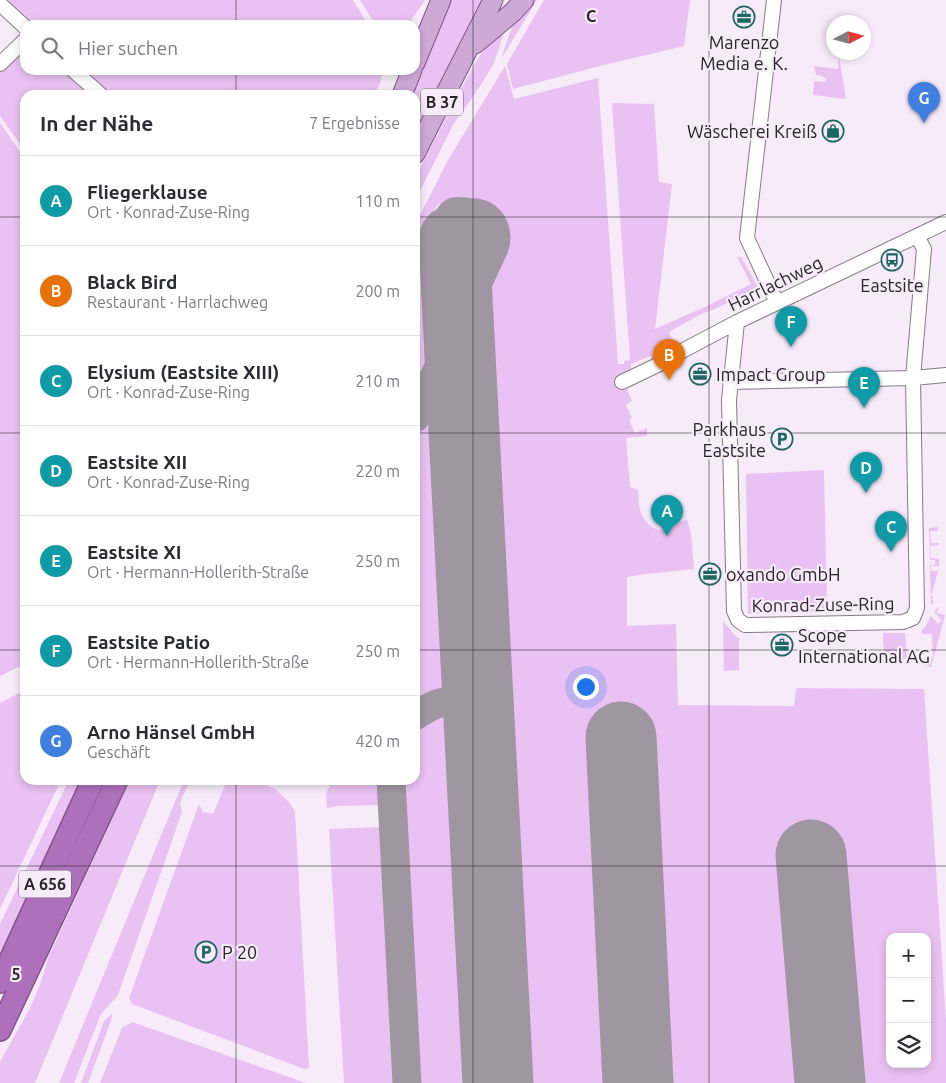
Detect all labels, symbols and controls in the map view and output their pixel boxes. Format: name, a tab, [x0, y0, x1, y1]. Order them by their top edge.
office icon: Marenzo Media e. K.	[732, 5, 756, 29]
text: C	[586, 7, 596, 25]
north arrow	[826, 15, 871, 60]
search box	[20, 20, 420, 75]
place label: Marenzo Media e. K.	[700, 32, 788, 73]
icon: search	[38, 34, 66, 62]
text: Hier suchen	[78, 37, 178, 59]
pin: G	[908, 82, 940, 123]
road number: B 37	[421, 88, 463, 115]
text: In der Nähe	[40, 111, 153, 135]
text: 7 Ergebnisse	[309, 114, 400, 132]
shop icon: Wäscherei Kreiß	[821, 119, 845, 143]
place label: Wäscherei Kreiß	[687, 121, 817, 141]
text: Fliegerklause	[87, 181, 208, 203]
text: A	[50, 192, 62, 210]
text: 110 m	[355, 192, 400, 210]
text: Ort · Konrad-Zuse-Ring	[87, 203, 250, 221]
bus stop icon: Eastsite	[880, 248, 904, 272]
street label: Harrlachweg	[725, 252, 825, 314]
text: Black Bird	[87, 271, 177, 293]
place label: Eastsite	[860, 275, 924, 295]
text: B	[51, 282, 61, 300]
text: 200 m	[355, 282, 400, 300]
text: Restaurant · Harrlachweg	[87, 293, 268, 311]
pin: F	[775, 306, 807, 347]
pin: B	[653, 339, 685, 380]
text: Elysium (Eastsite XIII)	[87, 361, 279, 383]
office icon: Impact Group	[688, 362, 712, 386]
place label: Impact Group	[716, 364, 826, 384]
pin: E	[848, 367, 880, 408]
text: C	[51, 372, 61, 390]
text: 210 m	[355, 372, 400, 390]
text: Ort · Konrad-Zuse-Ring	[87, 383, 250, 401]
place label: Parkhaus Eastsite	[693, 419, 766, 460]
parking icon: Parkhaus Eastsite	[770, 427, 794, 451]
text: Eastsite XII	[87, 451, 187, 473]
pin: D	[850, 452, 882, 493]
text: D	[50, 462, 62, 480]
text: 220 m	[355, 462, 400, 480]
text: Ort · Konrad-Zuse-Ring	[87, 473, 250, 491]
pin: A	[651, 495, 683, 536]
pin: C	[875, 511, 907, 552]
text: Eastsite XI	[87, 541, 181, 563]
text: E	[51, 552, 61, 570]
text: 250 m	[355, 552, 400, 570]
office icon: oxando GmbH	[698, 562, 722, 586]
text: Ort · Hermann-Hollerith-Straße	[87, 563, 309, 581]
place label: oxando GmbH	[726, 564, 841, 584]
street label: Konrad-Zuse-Ring	[751, 593, 895, 615]
place label: Scope International AG	[798, 625, 930, 666]
text: Eastsite Patio	[87, 631, 210, 653]
office icon: Scope International AG	[770, 633, 794, 657]
text: F	[52, 642, 61, 660]
text: 250 m	[355, 642, 400, 660]
text: Ort · Hermann-Hollerith-Straße	[87, 653, 309, 671]
your location	[573, 674, 599, 700]
text: Arno Hänsel GmbH	[87, 721, 255, 743]
text: G	[50, 732, 62, 750]
text: 420 m	[355, 732, 400, 750]
text: Geschäft	[87, 743, 151, 761]
road number: A 656	[19, 871, 71, 898]
map controls	[886, 933, 931, 1068]
button: +	[886, 933, 931, 978]
parking icon: P 20	[194, 940, 218, 964]
place label: P 20	[222, 942, 257, 962]
text: 5	[11, 965, 21, 983]
button: −	[886, 978, 931, 1023]
button: layers	[886, 1023, 931, 1068]

